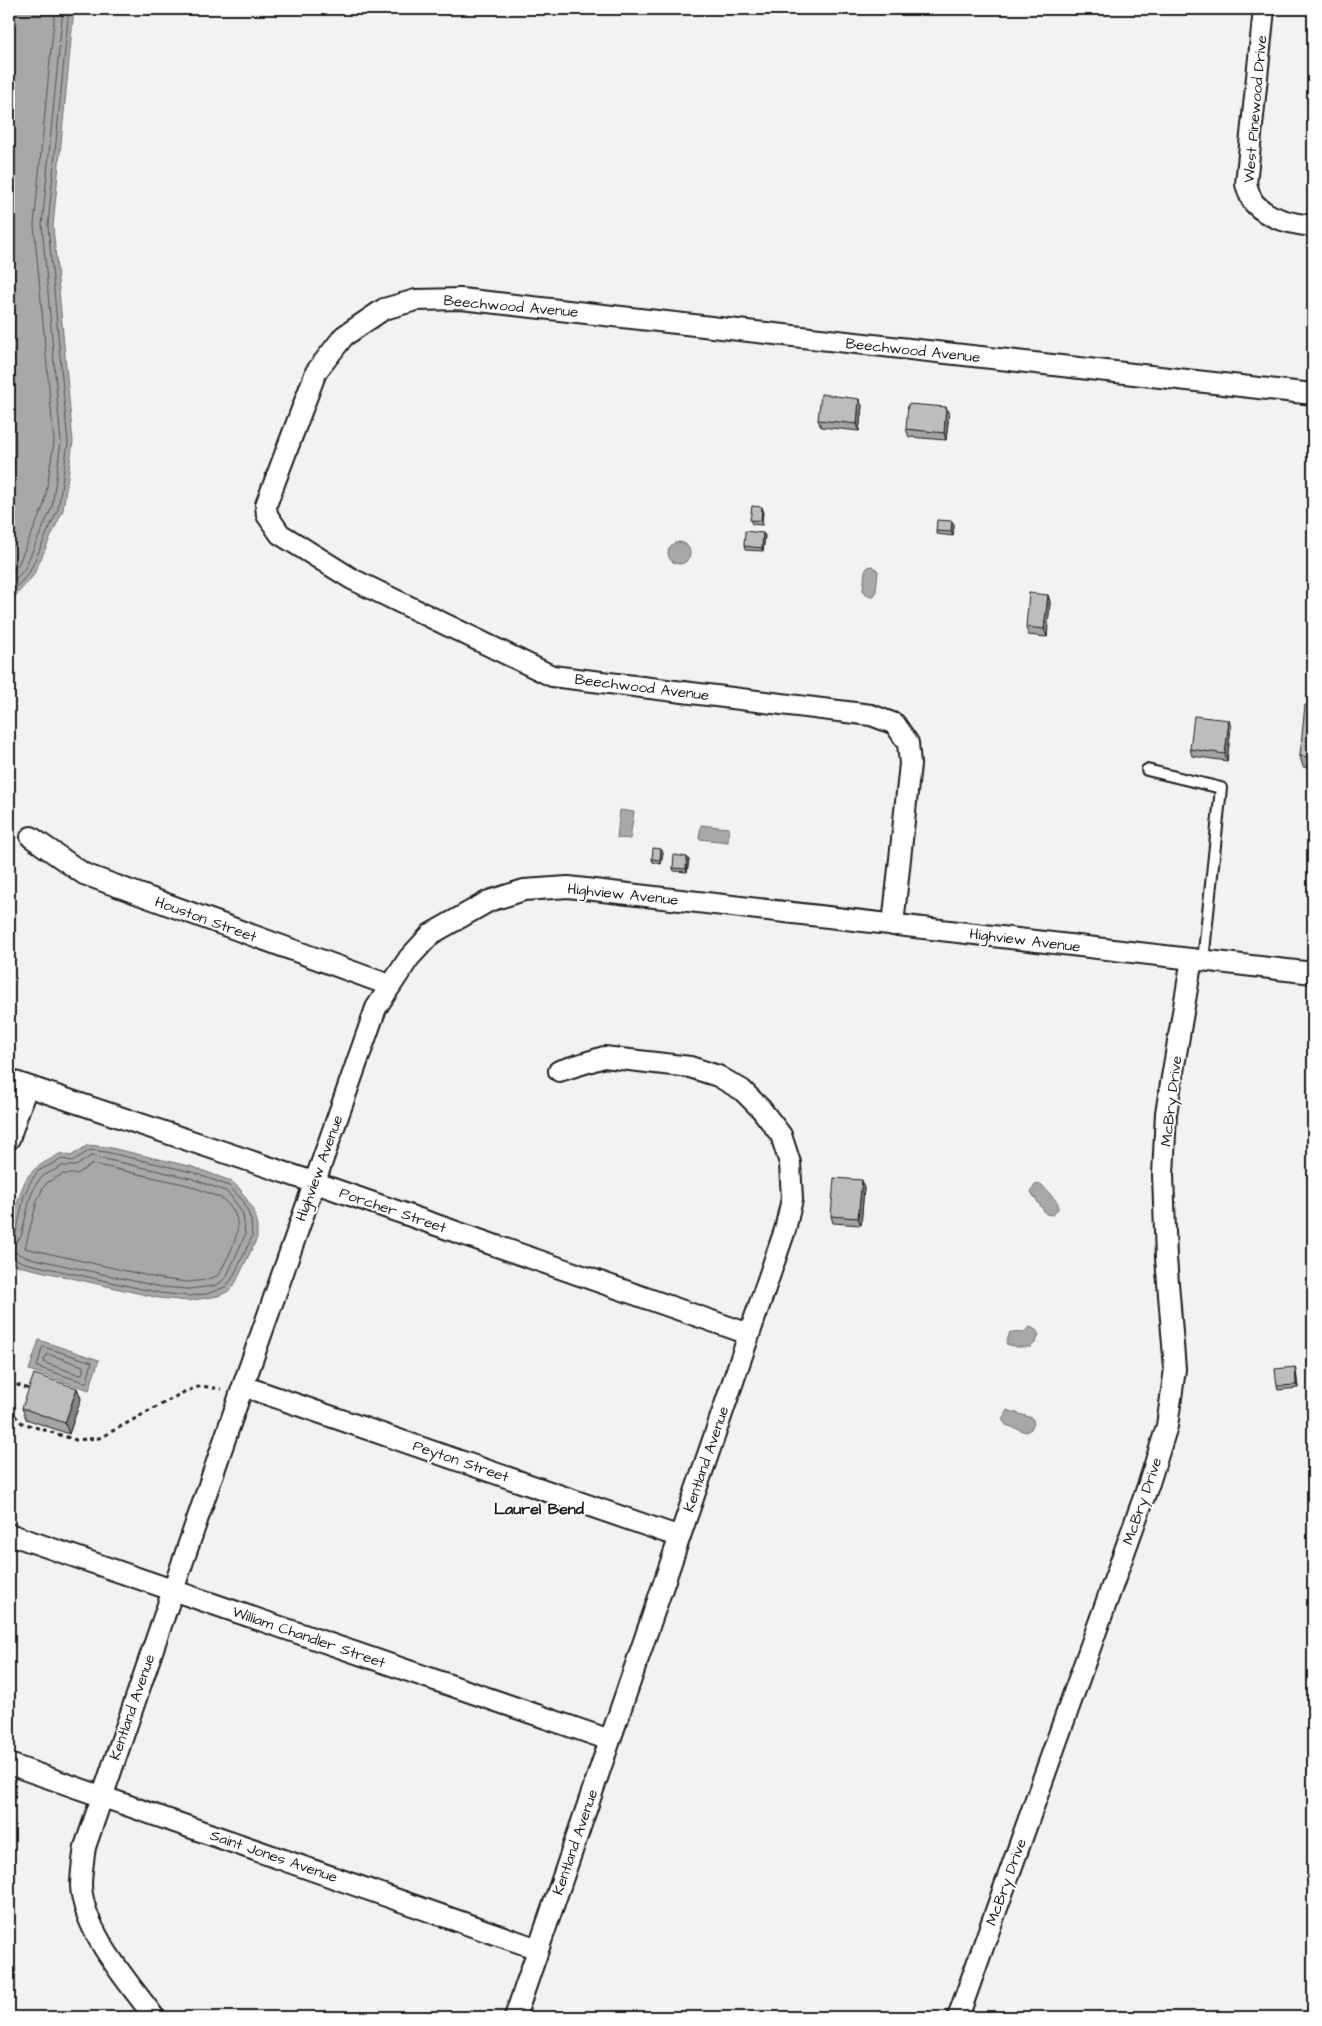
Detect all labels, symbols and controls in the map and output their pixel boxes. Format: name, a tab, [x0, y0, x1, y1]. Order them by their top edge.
street label: West Pinewood Drive	[1239, 34, 1272, 184]
street label: Beechwood Avenue	[443, 290, 579, 323]
street label: Beechwood Avenue	[845, 333, 981, 368]
street label: Beechwood Avenue	[574, 669, 710, 706]
street label: Highview Avenue	[566, 878, 680, 912]
street label: Houston Street	[152, 891, 260, 948]
street label: Highview Avenue	[968, 923, 1082, 959]
street label: McBry Drive	[1156, 1054, 1188, 1148]
street label: Highview Avenue	[291, 1112, 349, 1225]
street label: Porcher Street	[337, 1182, 449, 1239]
street label: Kentland Avenue	[679, 1403, 734, 1515]
street label: Peyton Street	[410, 1435, 512, 1489]
street label: McBry Drive	[1118, 1455, 1168, 1548]
district label: Laurel Bend	[494, 1498, 585, 1520]
street label: William Chandler Street	[230, 1601, 388, 1674]
street label: Kentland Avenue	[105, 1651, 160, 1763]
street label: Kentland Avenue	[548, 1786, 603, 1898]
street label: Saint Jones Avenue	[207, 1825, 340, 1888]
street label: McBry Drive	[981, 1836, 1033, 1929]

